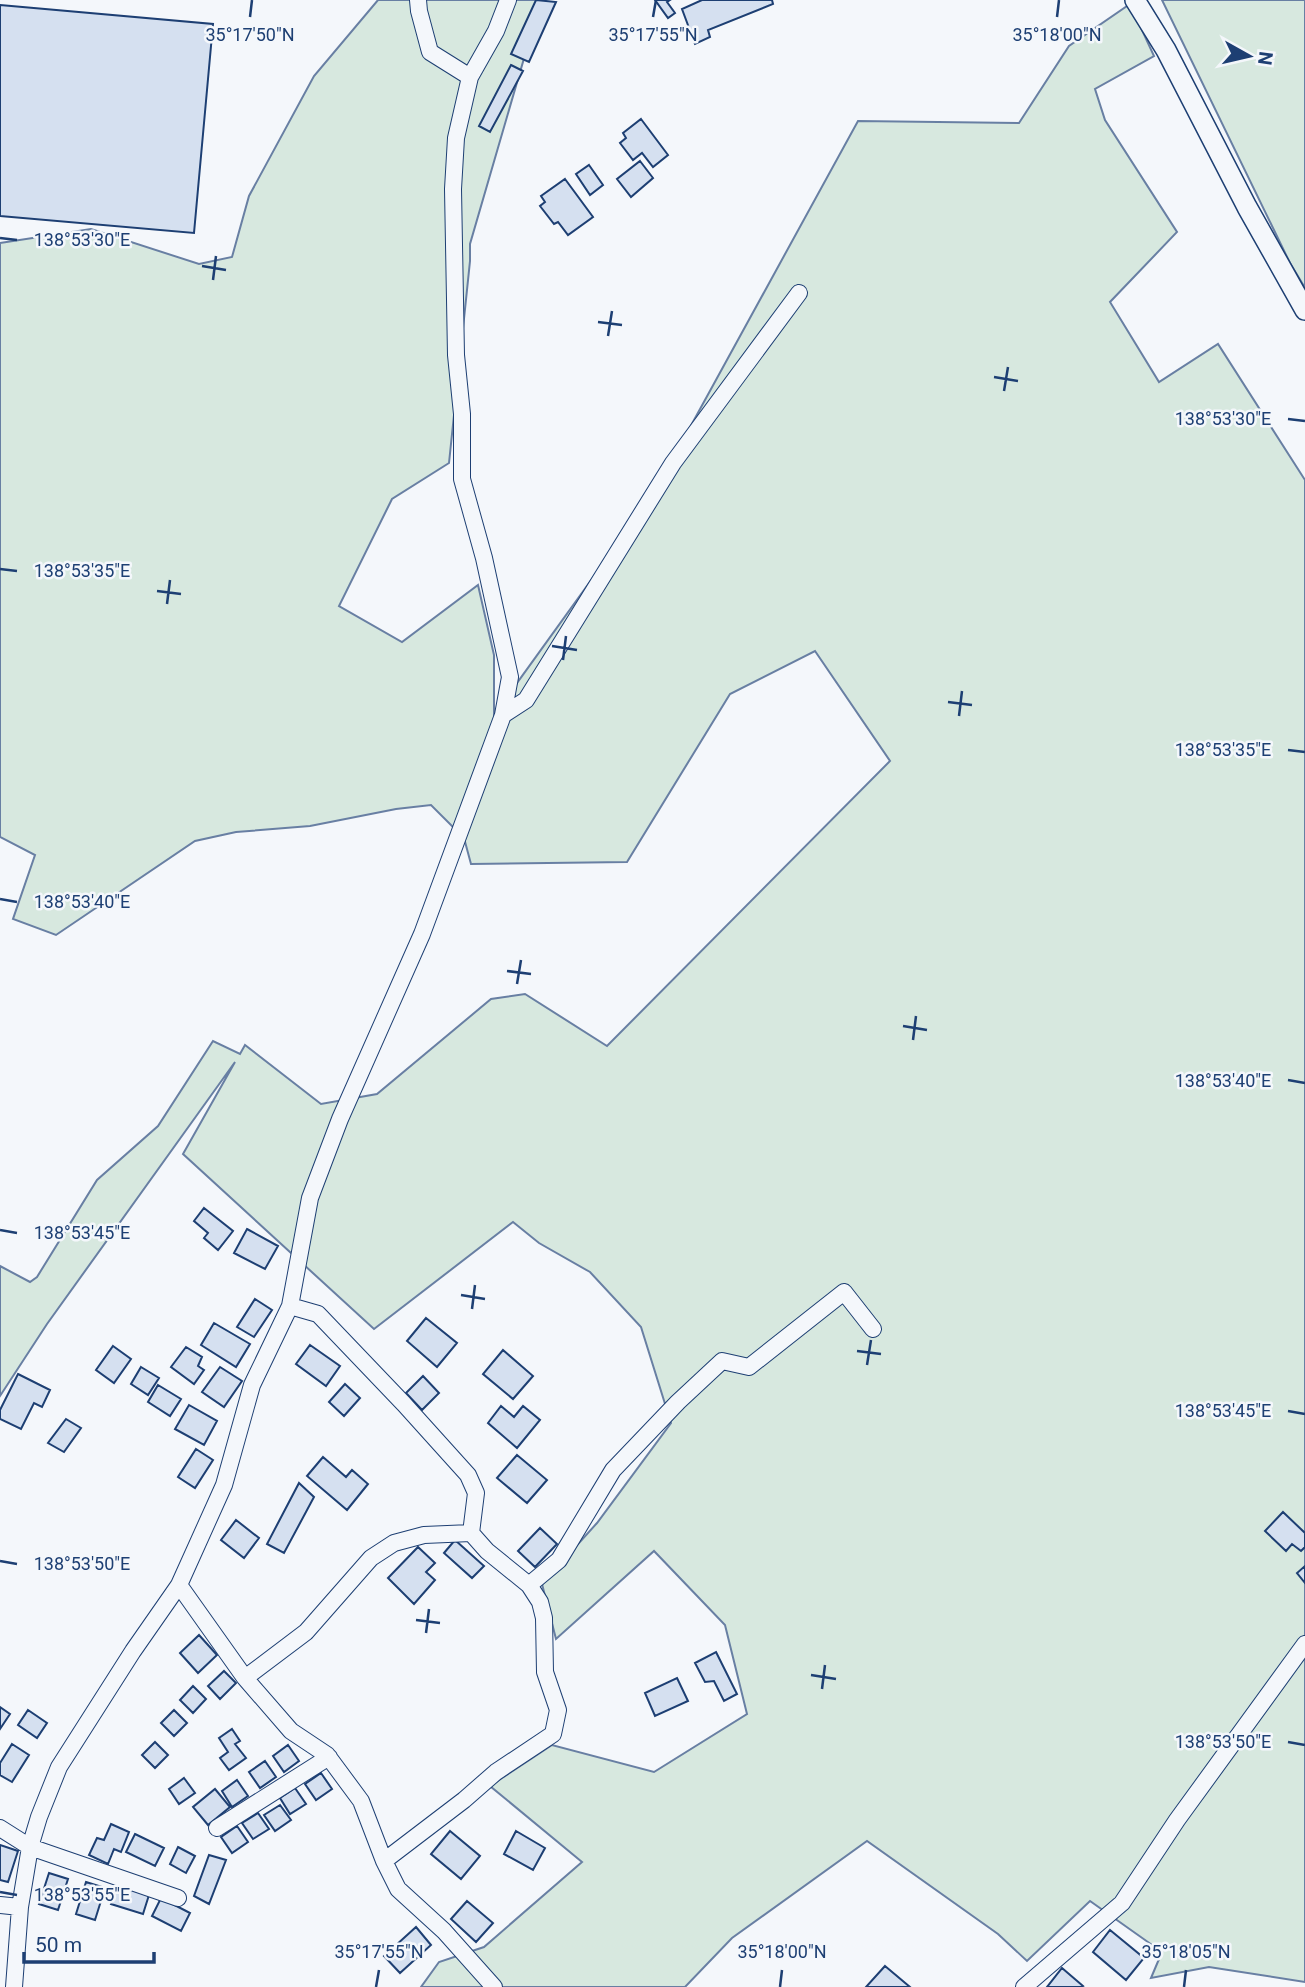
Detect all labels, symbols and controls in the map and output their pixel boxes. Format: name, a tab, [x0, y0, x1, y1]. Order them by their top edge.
north arrow	[1214, 21, 1284, 91]
text: 35°17'50"N	[205, 24, 295, 45]
text: 35°17'55"N	[608, 24, 698, 45]
text: 35°18'00"N	[1012, 24, 1102, 45]
text: N	[1253, 50, 1278, 67]
text: 138°53'30"E	[34, 229, 130, 250]
text: 138°53'30"E	[1175, 408, 1271, 429]
text: 138°53'35"E	[34, 560, 130, 581]
text: 138°53'35"E	[1175, 739, 1271, 760]
text: 138°53'40"E	[34, 891, 130, 912]
text: 138°53'40"E	[1175, 1070, 1271, 1091]
text: 138°53'45"E	[34, 1222, 130, 1243]
text: 138°53'45"E	[1175, 1400, 1271, 1421]
text: 138°53'50"E	[34, 1553, 130, 1574]
text: 138°53'50"E	[1175, 1731, 1271, 1752]
text: 138°53'55"E	[34, 1884, 130, 1905]
scale bar	[24, 1920, 154, 1964]
text: 50 m	[35, 1933, 82, 1957]
text: 35°17'55"N	[334, 1941, 424, 1962]
text: 35°18'00"N	[737, 1941, 827, 1962]
text: 35°18'05"N	[1141, 1941, 1231, 1962]

